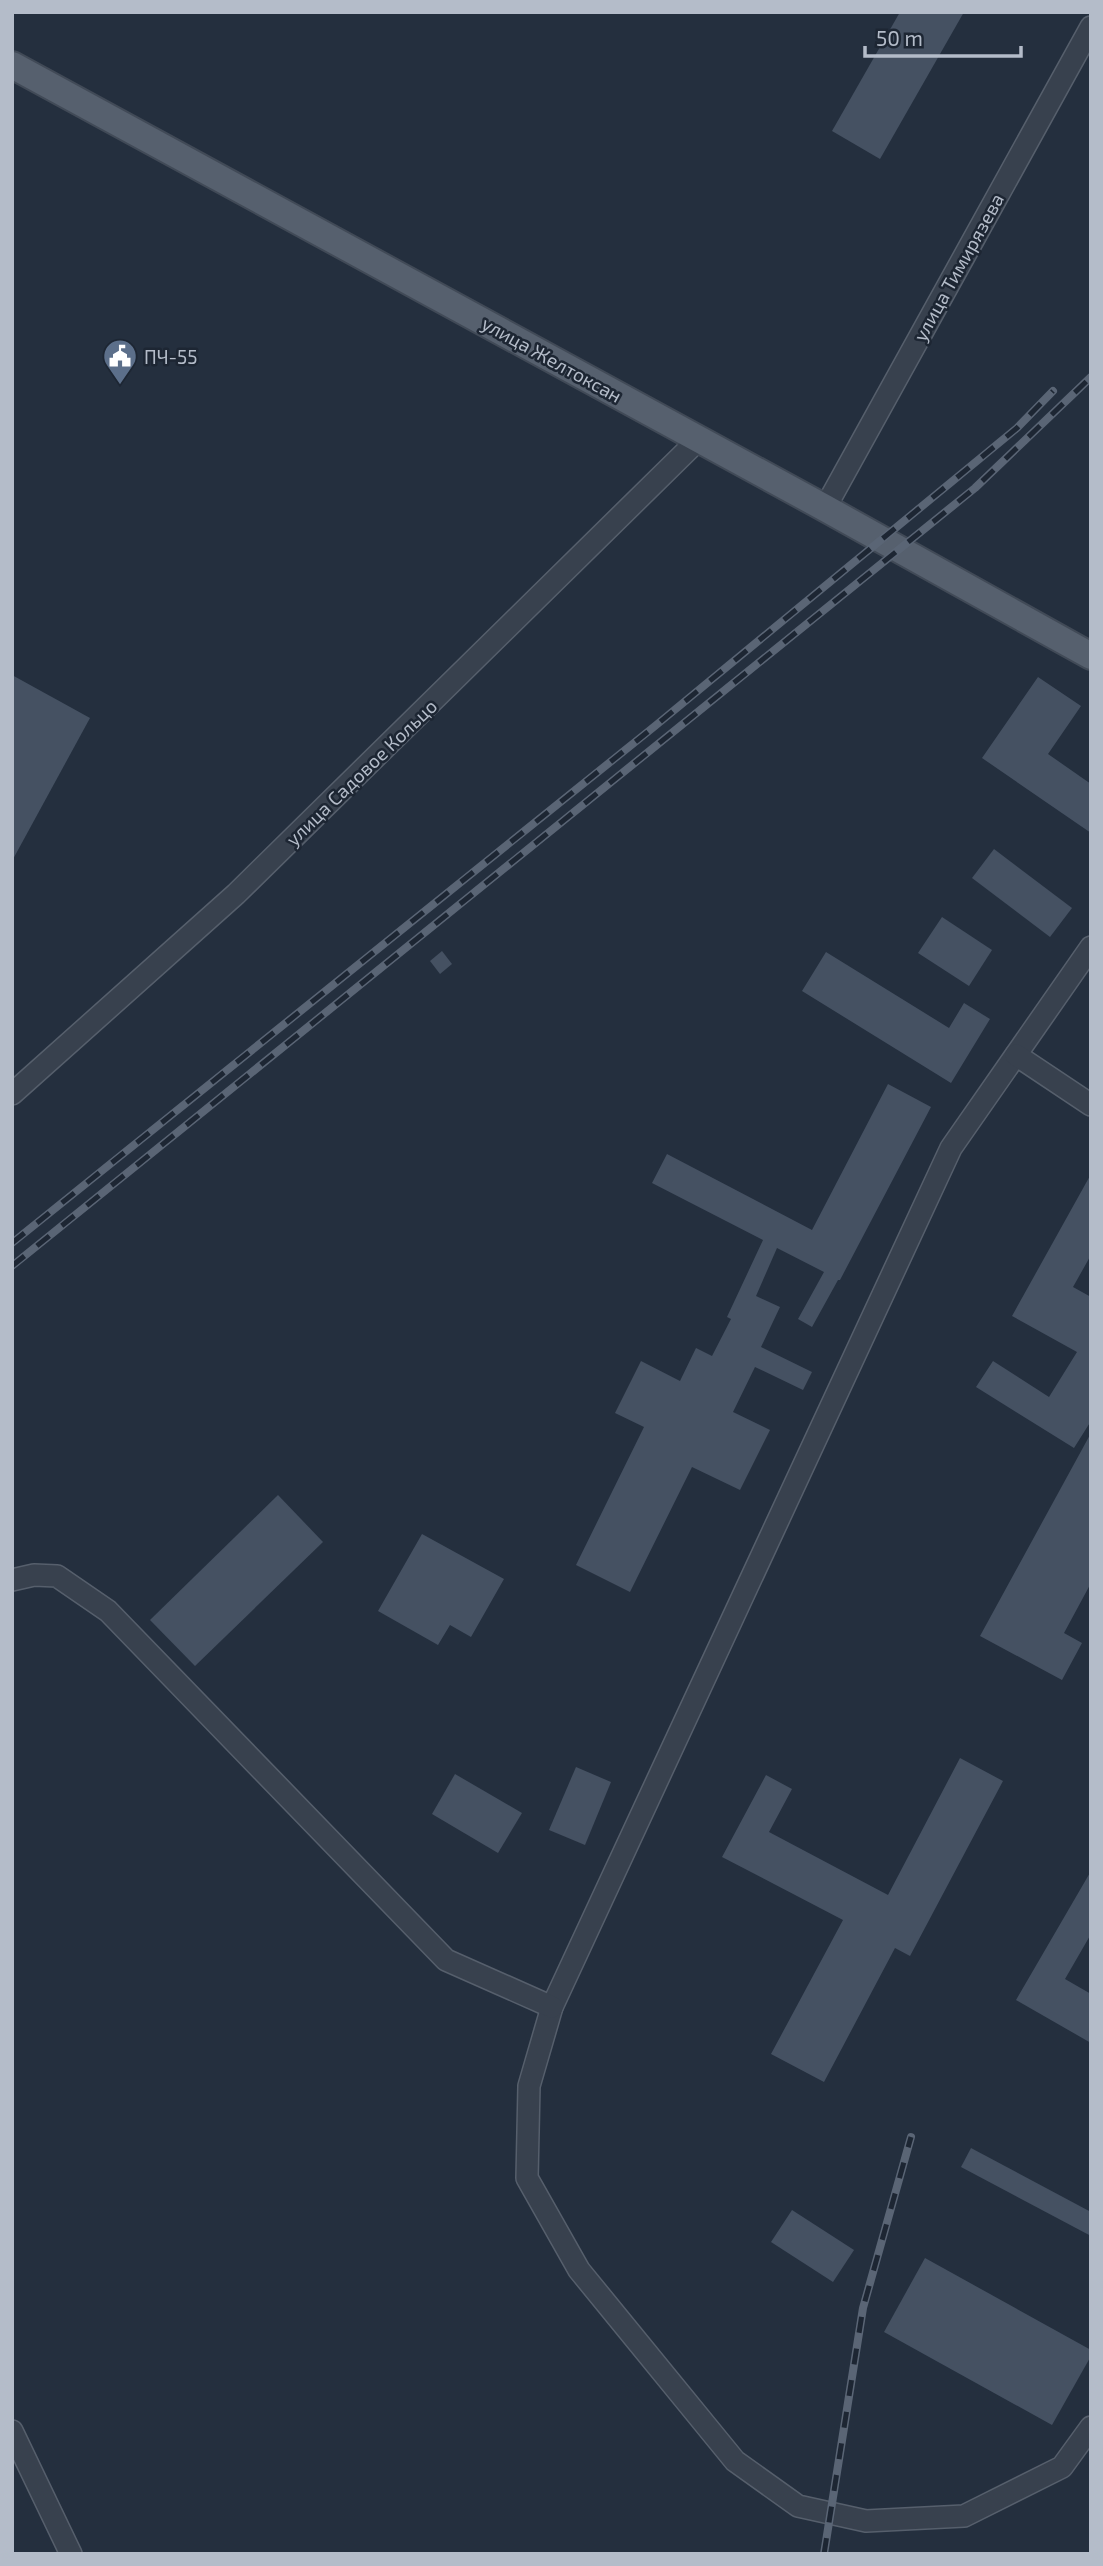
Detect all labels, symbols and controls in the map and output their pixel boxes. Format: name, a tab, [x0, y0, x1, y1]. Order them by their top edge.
scale bar	[865, 14, 1021, 58]
text: 50 m	[876, 25, 923, 50]
street label: улица Тимирязева	[908, 189, 1009, 345]
street label: улица Желтоксан	[478, 311, 626, 408]
public building icon: ПЧ-55	[101, 337, 139, 386]
place label: ПЧ-55	[144, 345, 198, 368]
street label: улица Садовое Кольцо	[281, 694, 442, 851]

